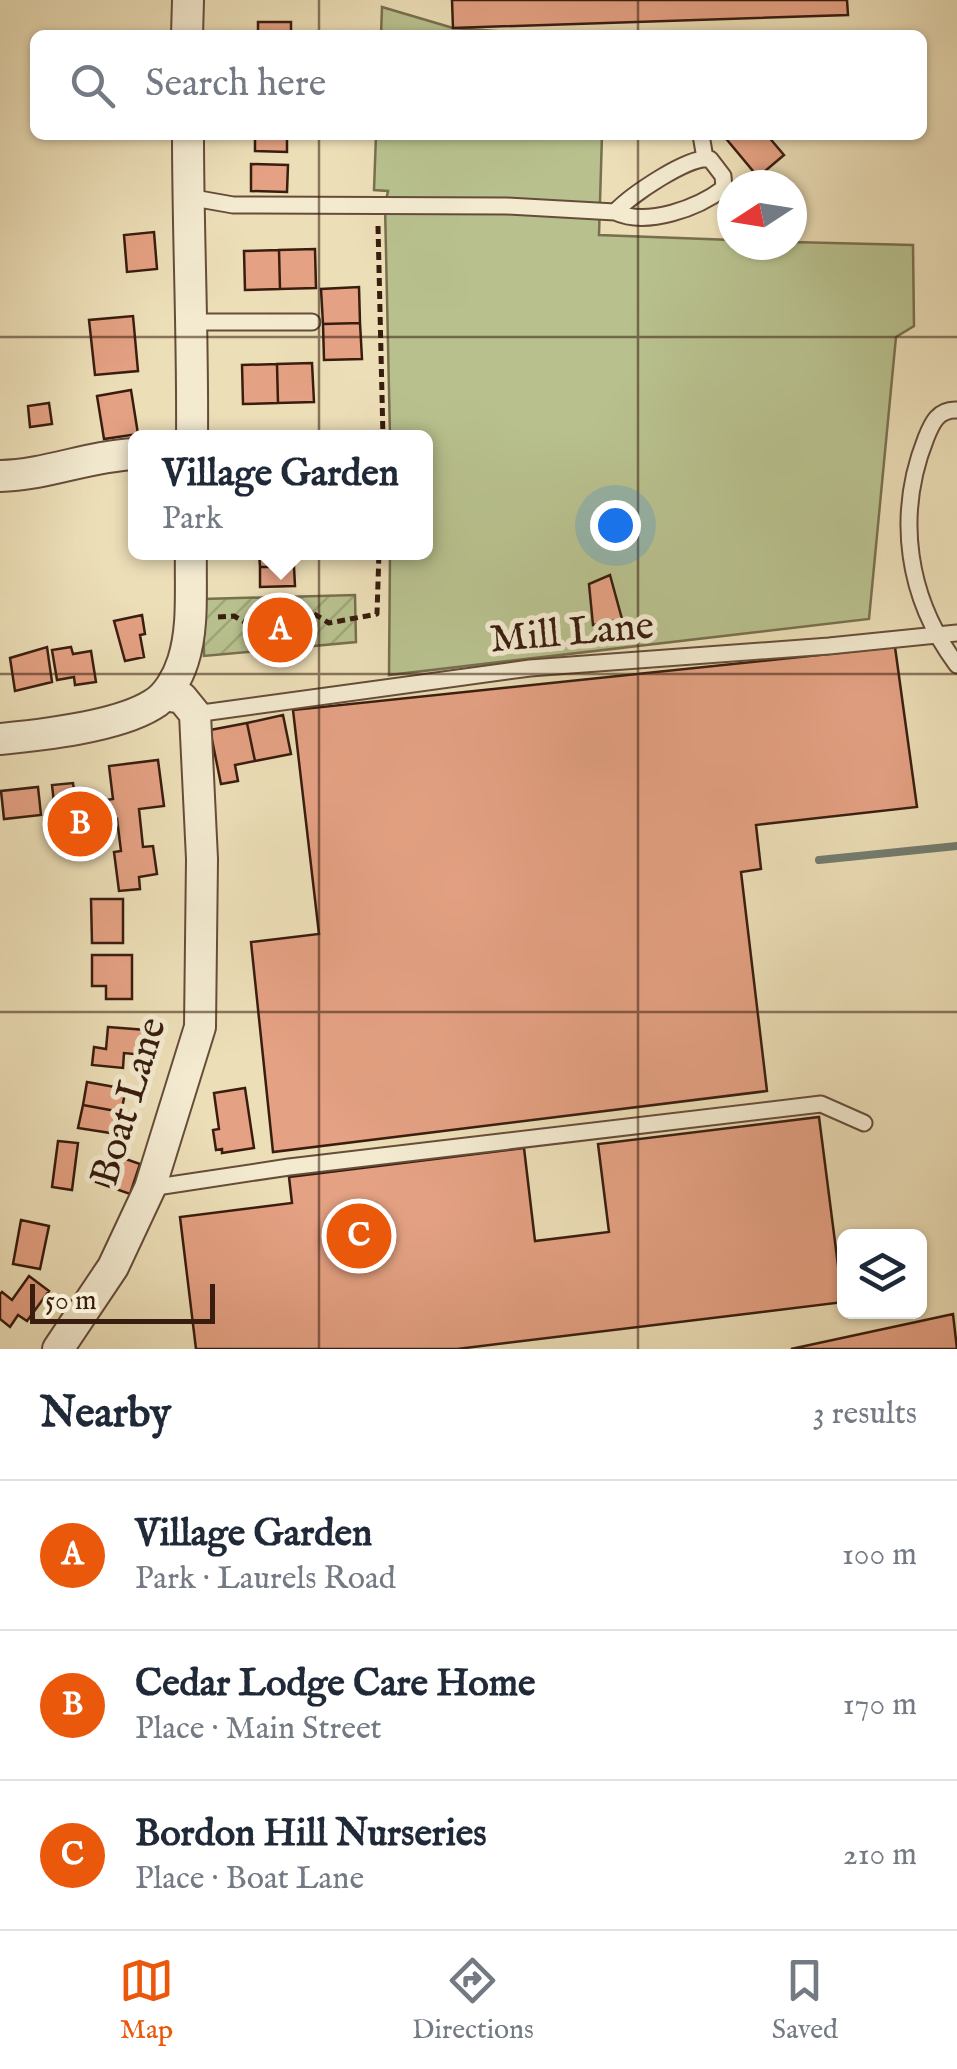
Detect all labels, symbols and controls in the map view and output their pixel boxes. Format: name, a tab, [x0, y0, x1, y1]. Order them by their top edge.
search box	[30, 30, 927, 140]
icon: search	[65, 58, 120, 113]
text: Search here	[145, 61, 326, 109]
north arrow	[717, 170, 807, 260]
popup	[128, 430, 433, 560]
text: Village Garden	[162, 451, 399, 499]
text: Park	[162, 499, 223, 540]
your location	[590, 500, 641, 551]
pin: A	[248, 592, 312, 668]
street label: Mill Lane	[488, 601, 656, 667]
pin: B	[48, 786, 112, 862]
street label: Boat Lane	[80, 1012, 180, 1192]
pin: C	[326, 1198, 392, 1274]
map controls	[837, 1229, 927, 1319]
button: layers	[837, 1229, 927, 1319]
scale bar	[30, 1279, 215, 1324]
text: 50 m	[45, 1284, 97, 1319]
text: Nearby	[40, 1388, 171, 1441]
text: 3 results	[813, 1394, 917, 1435]
text: Village Garden	[135, 1511, 372, 1559]
text: A	[62, 1535, 83, 1576]
text: 100 m	[842, 1535, 917, 1576]
text: Park · Laurels Road	[135, 1559, 396, 1600]
text: Cedar Lodge Care Home	[135, 1661, 535, 1709]
text: B	[62, 1685, 83, 1726]
text: 170 m	[843, 1685, 917, 1726]
text: Place · Main Street	[135, 1709, 382, 1750]
text: Bordon Hill Nurseries	[135, 1811, 487, 1859]
text: C	[61, 1835, 84, 1876]
text: 210 m	[843, 1835, 917, 1876]
text: Place · Boat Lane	[135, 1859, 364, 1900]
tab: Map	[119, 1953, 174, 2048]
tab: Directions	[412, 1953, 534, 2048]
tab: Saved	[772, 1953, 838, 2048]

